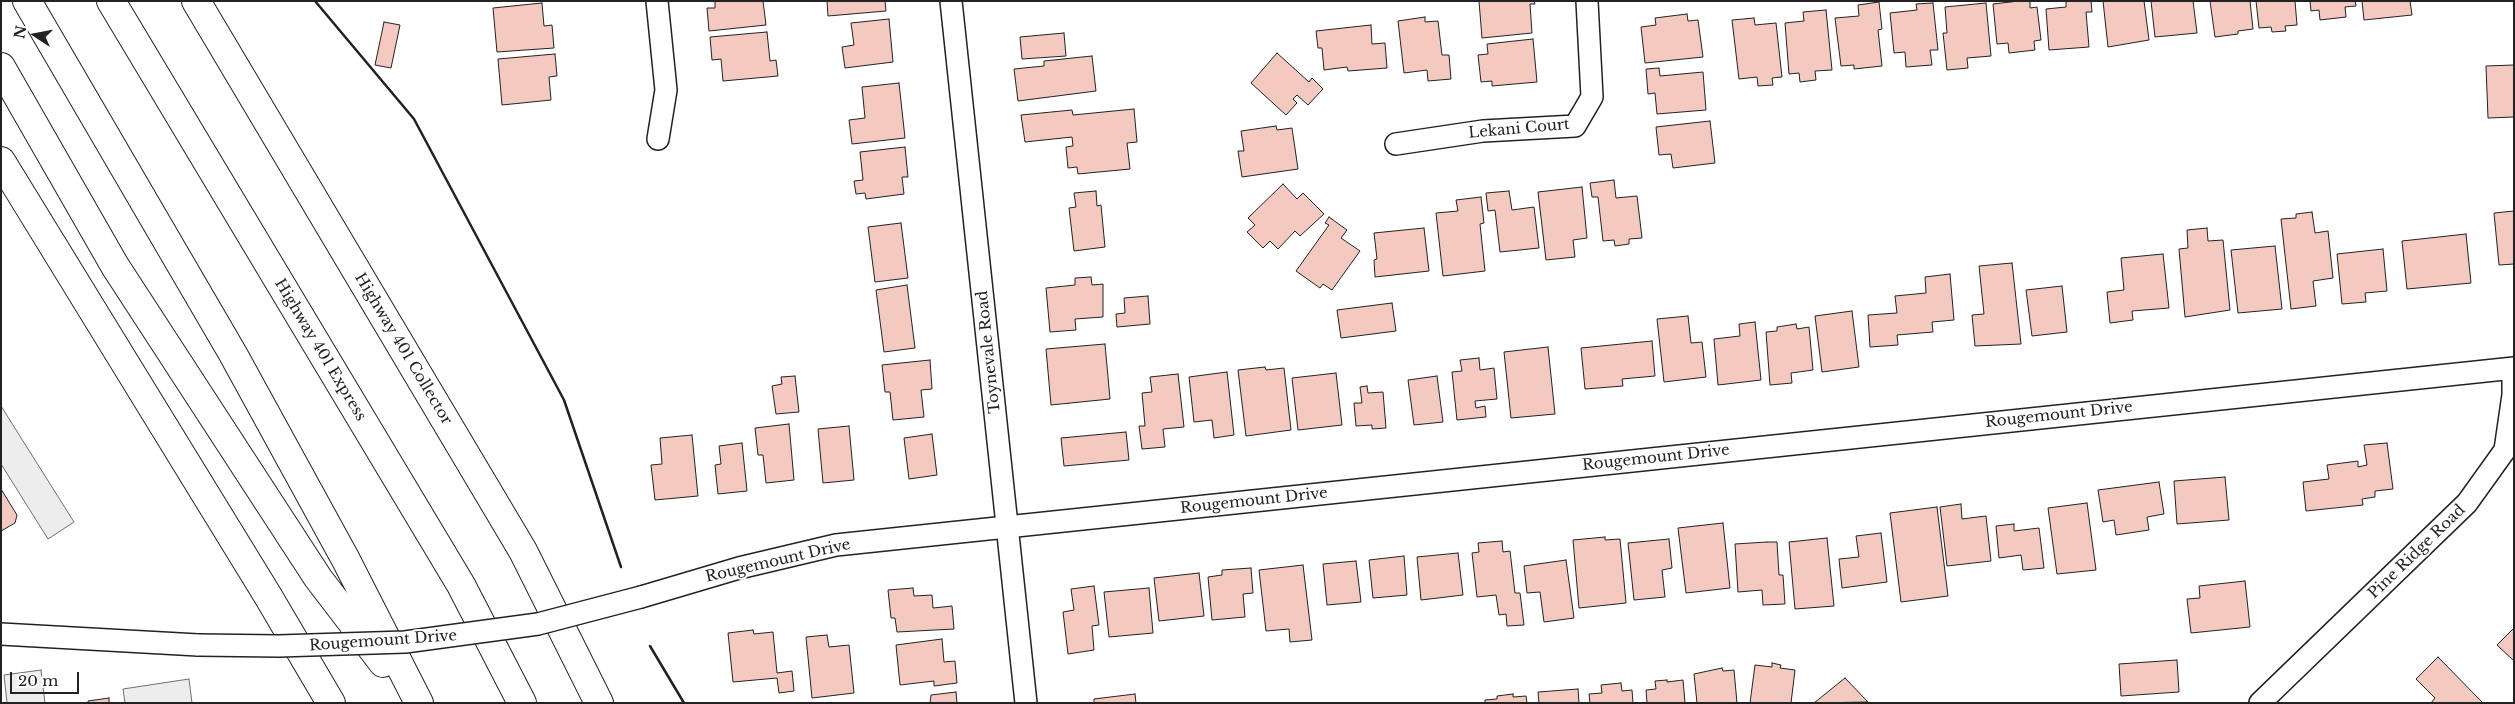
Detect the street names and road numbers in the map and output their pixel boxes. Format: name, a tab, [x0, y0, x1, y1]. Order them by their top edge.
street label: Lekani Court	[1468, 116, 1570, 142]
street label: Highway 401 Collector	[351, 270, 455, 428]
street label: Highway 401 Express	[270, 276, 370, 424]
street label: Toynevale Road	[974, 290, 1004, 414]
street label: Rougemount Drive	[1984, 398, 2134, 432]
street label: Rougemount Drive	[1581, 441, 1731, 475]
street label: Rougemount Drive	[1179, 484, 1329, 518]
street label: Pine Ridge Road	[2365, 501, 2469, 603]
street label: Rougemount Drive	[704, 536, 852, 586]
street label: Rougemount Drive	[308, 627, 458, 655]

